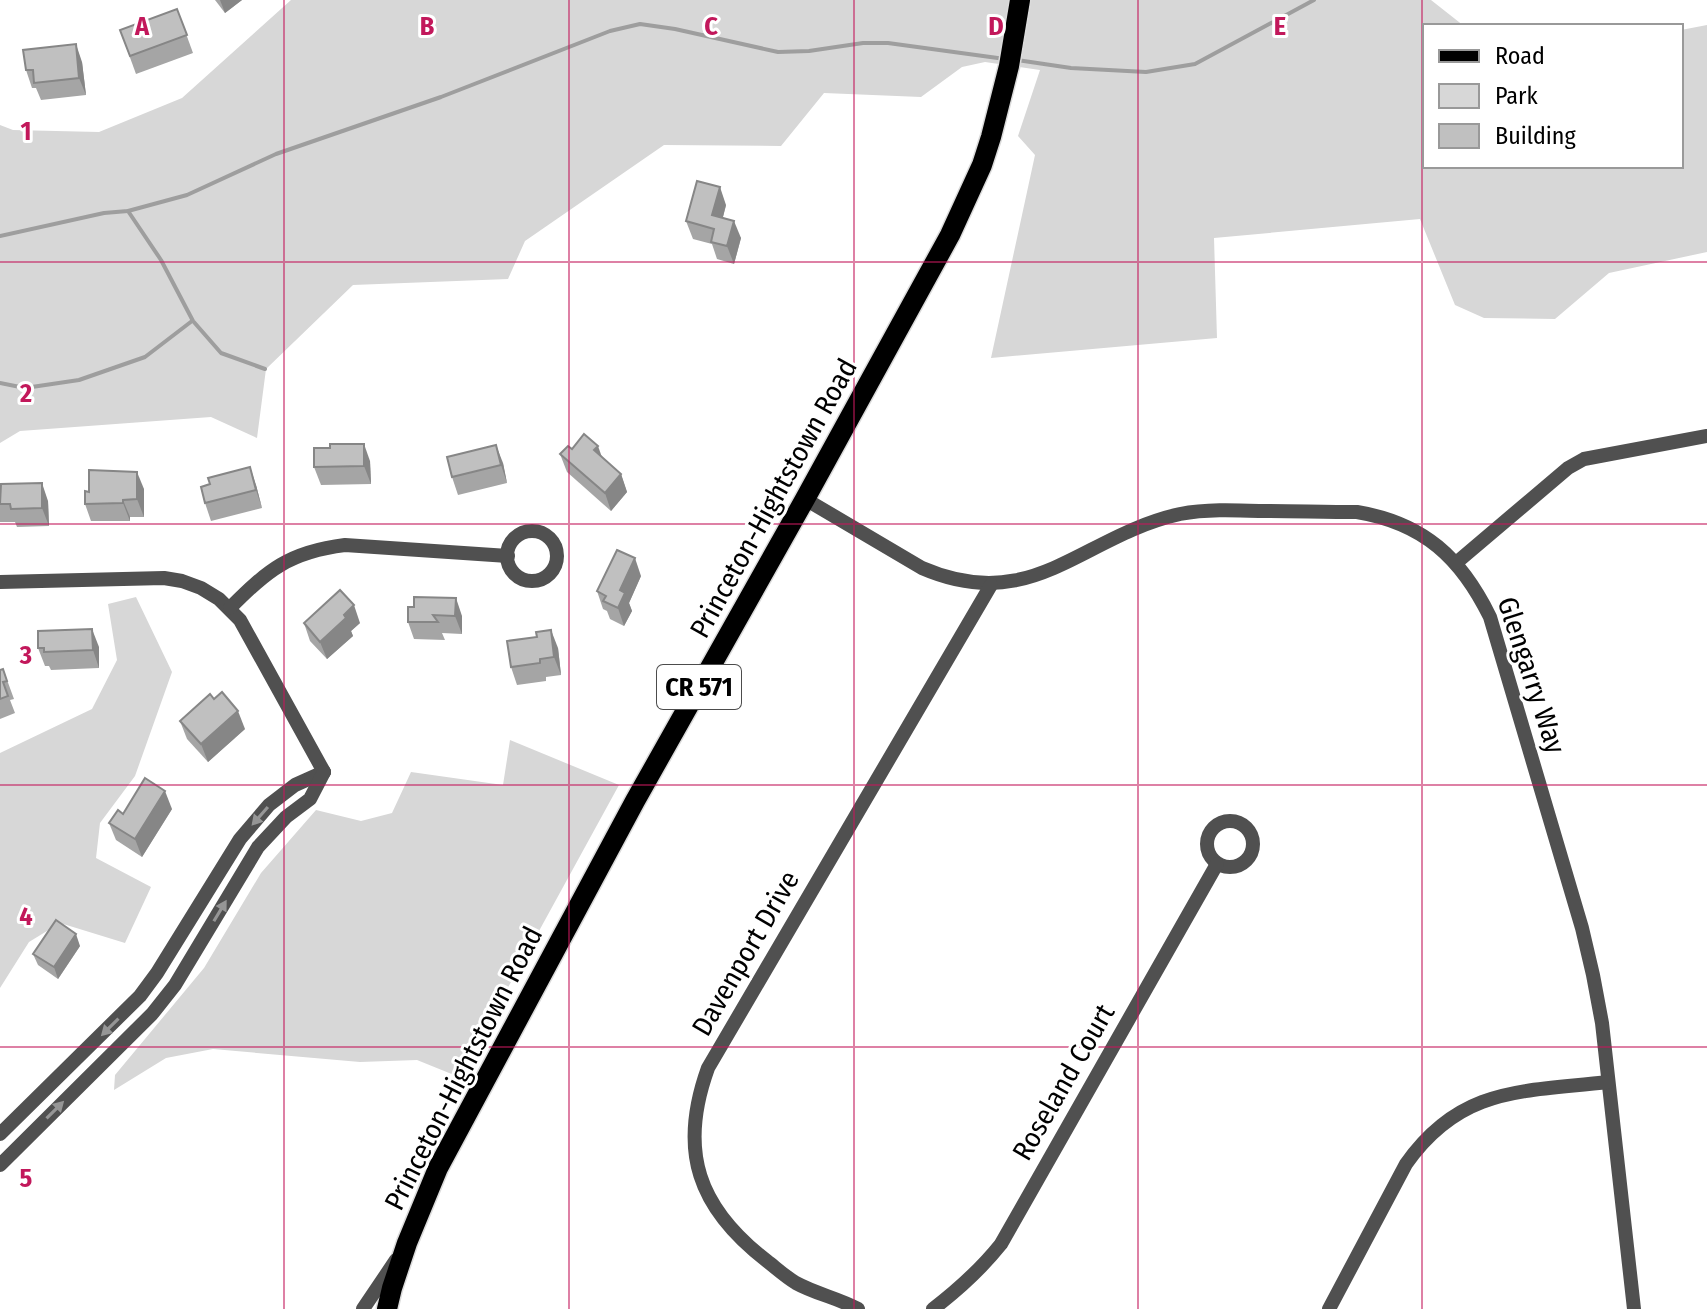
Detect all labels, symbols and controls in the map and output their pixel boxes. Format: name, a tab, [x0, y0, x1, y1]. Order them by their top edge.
text: A	[134, 11, 150, 42]
text: B	[420, 11, 435, 42]
text: C	[704, 11, 718, 42]
text: D	[988, 11, 1004, 42]
text: E	[1274, 11, 1286, 42]
legend	[1423, 24, 1683, 168]
text: Road	[1495, 42, 1545, 70]
text: Park	[1495, 82, 1538, 110]
text: 1	[21, 116, 32, 147]
text: Building	[1495, 122, 1577, 150]
street label: Princeton-Hightstown Road	[683, 353, 864, 643]
text: 2	[19, 378, 32, 409]
street label: Glengarry Way	[1491, 593, 1573, 758]
text: 3	[19, 640, 32, 671]
road number: CR 571	[657, 665, 741, 709]
one-way arrow	[252, 806, 270, 825]
street label: Davenport Drive	[685, 865, 806, 1041]
one-way arrow	[213, 900, 227, 922]
text: 4	[19, 901, 33, 932]
street label: Princeton-Hightstown Road	[378, 921, 549, 1215]
street label: Roseland Court	[1005, 998, 1122, 1166]
one-way arrow	[102, 1017, 120, 1036]
one-way arrow	[45, 1102, 64, 1120]
text: 5	[20, 1163, 33, 1194]

